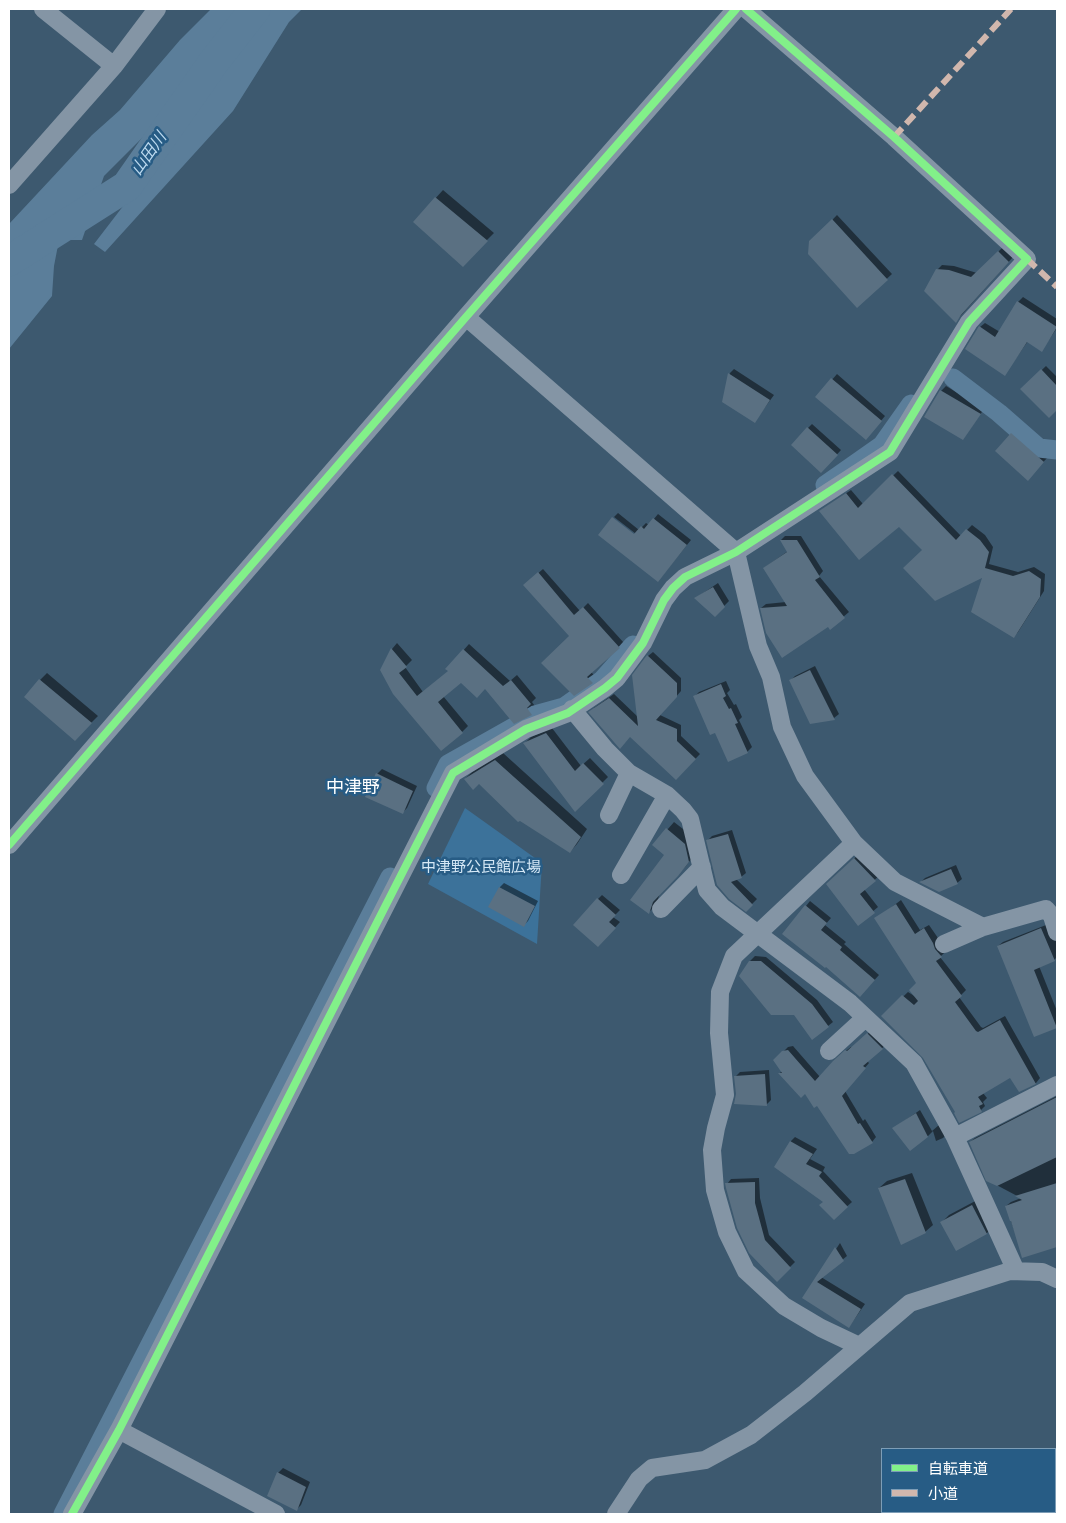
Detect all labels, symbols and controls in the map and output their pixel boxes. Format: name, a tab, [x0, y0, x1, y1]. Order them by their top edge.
water label: 山田川	[127, 129, 171, 179]
district label: 中津野	[326, 777, 380, 799]
park label: 中津野公民館広場	[421, 859, 541, 877]
legend	[881, 1448, 1056, 1513]
text: 自転車道	[928, 1460, 988, 1478]
text: 小道	[928, 1485, 958, 1503]

